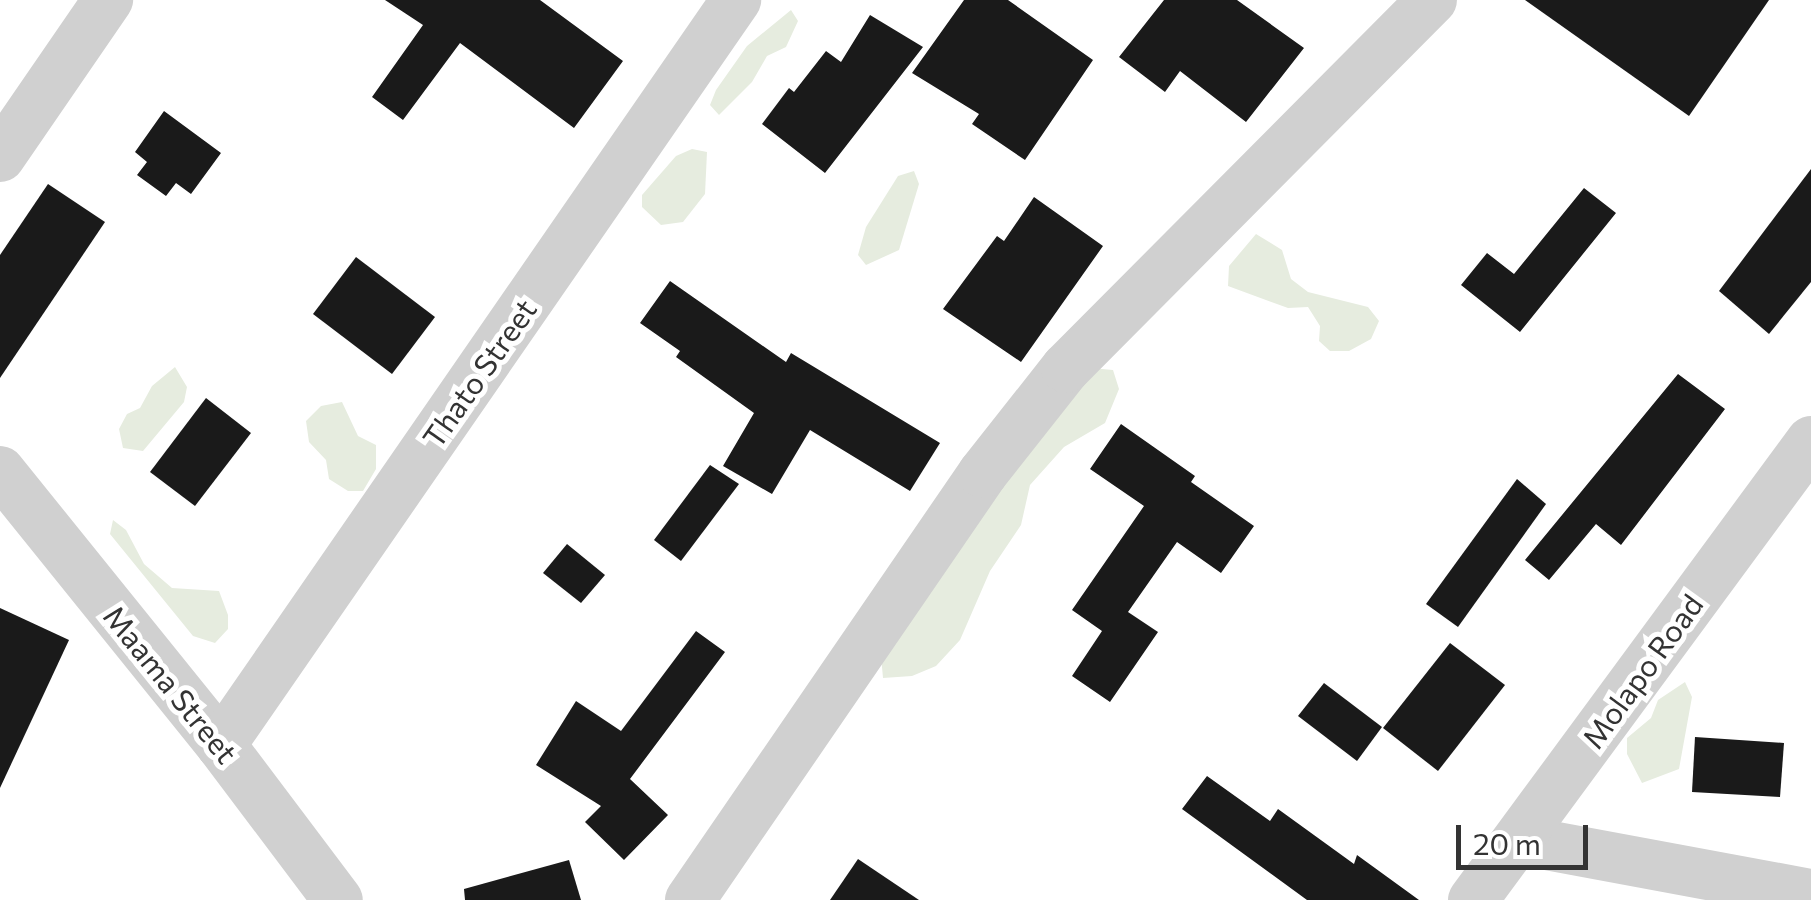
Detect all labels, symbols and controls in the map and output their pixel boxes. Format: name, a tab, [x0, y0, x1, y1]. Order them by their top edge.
street label: Thato Street	[415, 292, 543, 454]
street label: Molapo Road	[1574, 587, 1710, 755]
street label: Maama Street	[97, 598, 245, 770]
scale bar	[1461, 805, 1594, 867]
text: 20 m	[1473, 824, 1541, 861]

